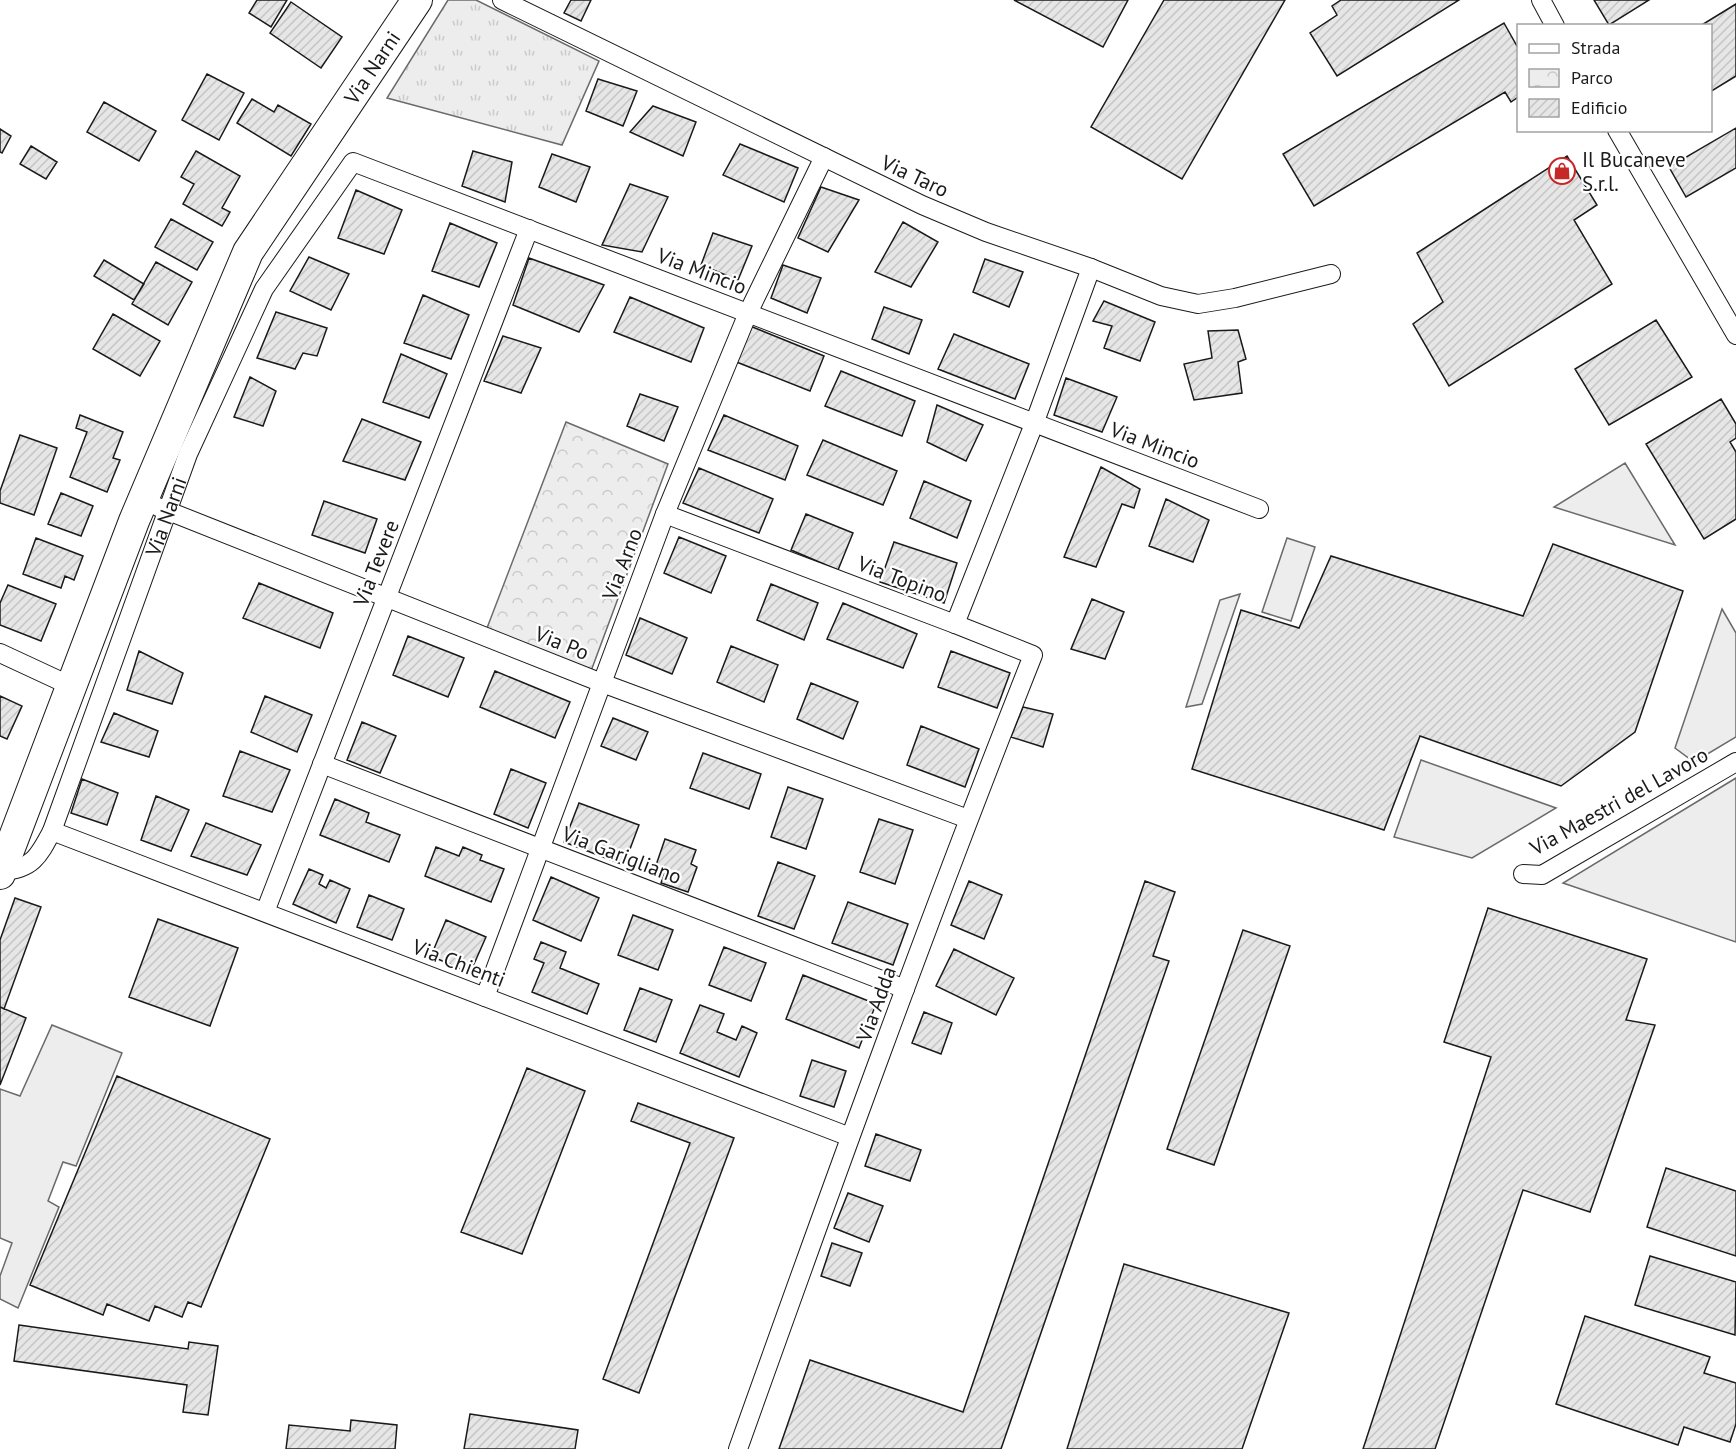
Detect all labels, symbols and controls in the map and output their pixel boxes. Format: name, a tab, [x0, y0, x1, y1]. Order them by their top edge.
legend	[1517, 24, 1712, 132]
street label: Via Narni	[337, 26, 406, 110]
text: Strada	[1571, 36, 1620, 59]
text: Parco	[1571, 66, 1613, 89]
text: Edificio	[1571, 96, 1627, 119]
place label: Il Bucaneve S.r.l.	[1582, 146, 1686, 197]
street label: Via Taro	[876, 148, 953, 203]
shop icon: Il Bucaneve S.r.l.	[1547, 156, 1577, 186]
street label: Via Mincio	[653, 241, 751, 300]
street label: Via Mincio	[1106, 415, 1204, 474]
street label: Via Narni	[138, 473, 192, 561]
street label: Via Tevere	[347, 516, 405, 611]
street label: Via Arno	[596, 524, 648, 605]
street label: Via Topino	[853, 549, 950, 608]
street label: Via Po	[530, 620, 593, 666]
street label: Via Maestri del Lavoro	[1524, 741, 1713, 862]
street label: Via Garigliano	[558, 819, 686, 890]
street label: Via Chienti	[408, 933, 509, 993]
street label: Via Adda	[850, 963, 902, 1046]

